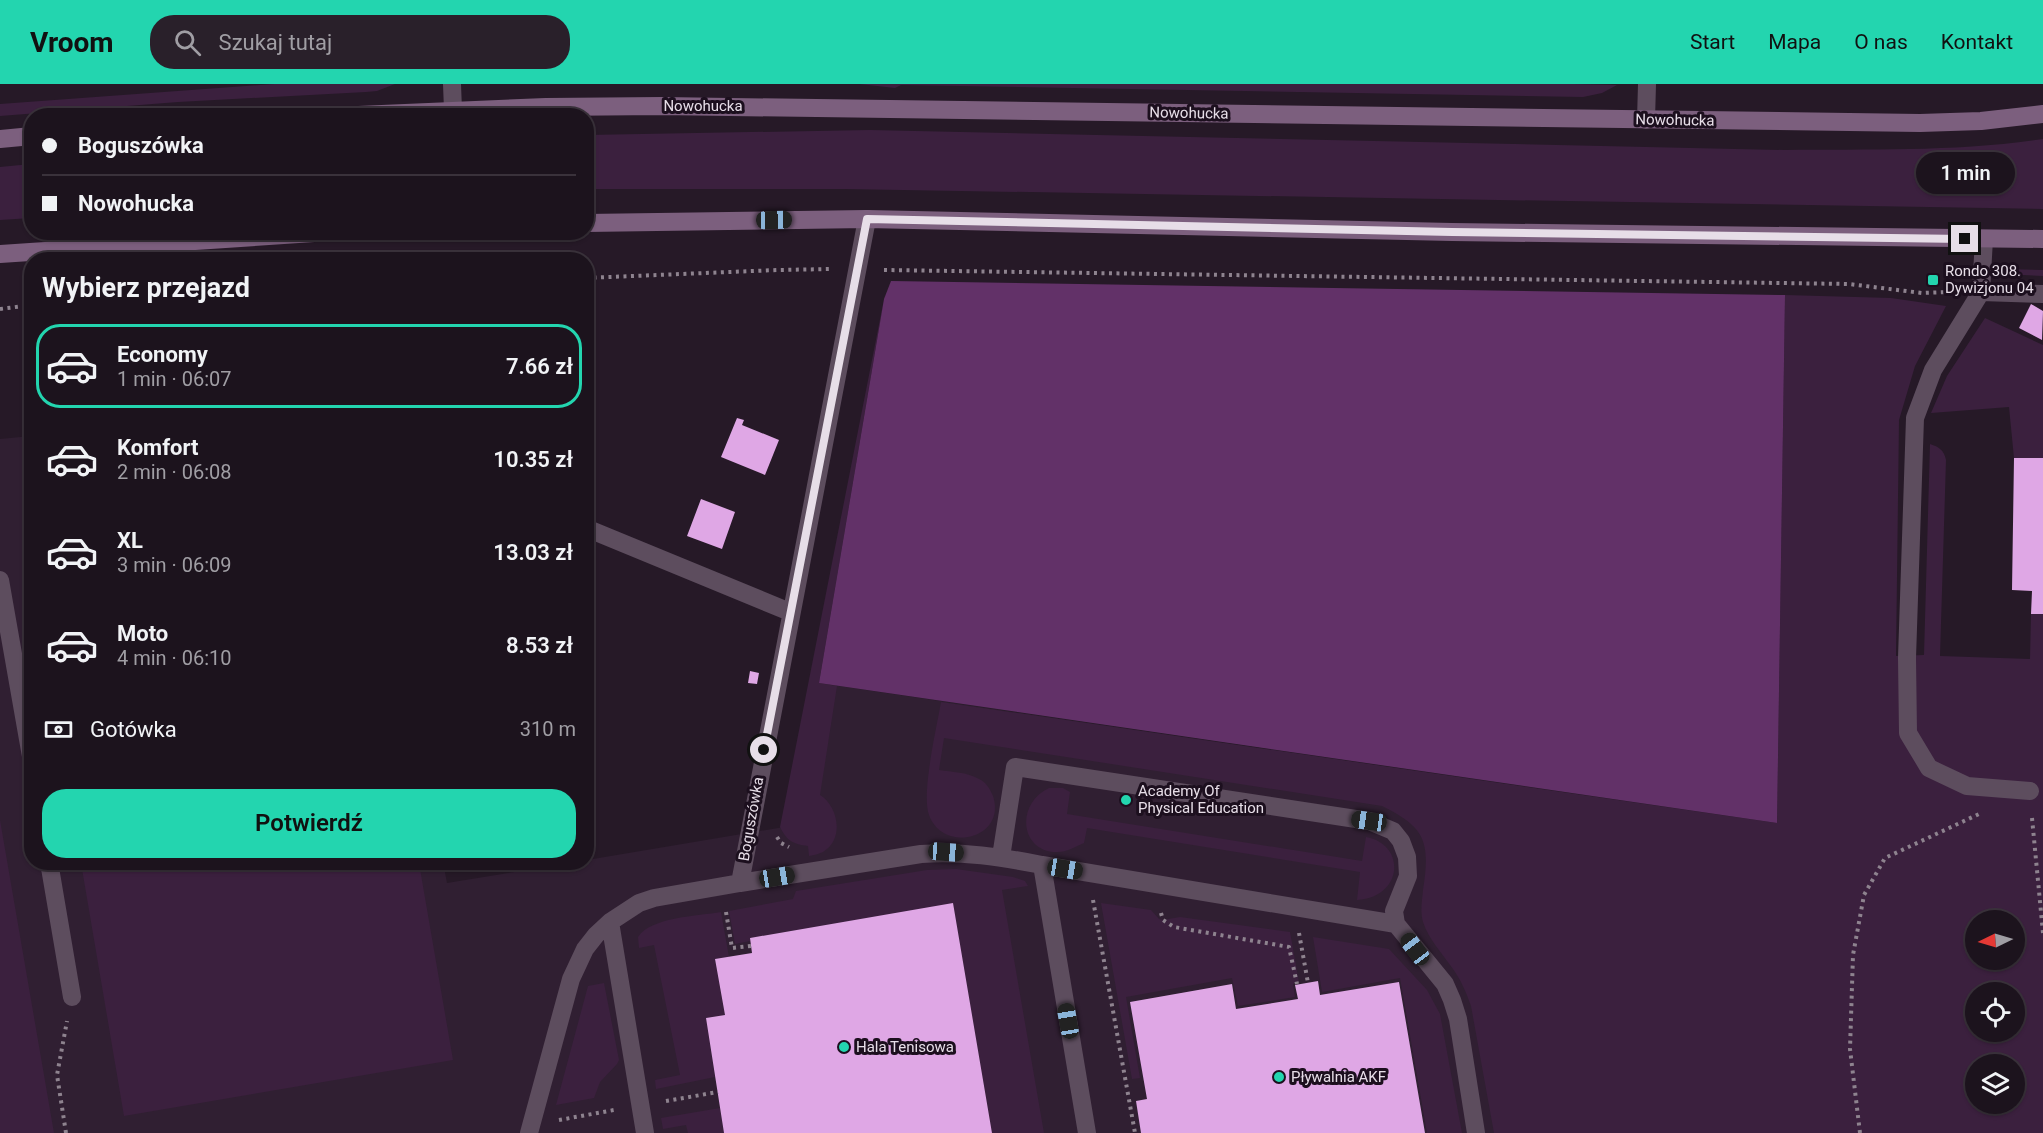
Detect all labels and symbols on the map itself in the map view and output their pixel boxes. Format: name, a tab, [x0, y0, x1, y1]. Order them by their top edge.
street label: Nowohucka	[663, 97, 743, 115]
street label: Nowohucka	[1149, 103, 1229, 123]
street label: Nowohucka	[1635, 110, 1715, 130]
callout: 1 min	[1916, 152, 2014, 194]
car	[756, 211, 792, 229]
route end	[1951, 225, 1978, 252]
place label: Rondo 308. Dywizjonu 04	[1945, 262, 2034, 297]
marker: Rondo 308. Dywizjonu 04	[1926, 273, 1940, 287]
route start	[750, 736, 777, 763]
street label: Boguszówka	[735, 775, 767, 863]
place label: Academy Of Physical Education	[1138, 782, 1264, 817]
marker: Academy Of Physical Education	[1119, 793, 1133, 807]
car	[1350, 810, 1388, 832]
car	[927, 842, 965, 862]
car	[1046, 857, 1084, 881]
car	[758, 865, 796, 889]
north arrow	[1965, 910, 2025, 970]
car	[1397, 929, 1433, 969]
car	[1056, 1002, 1080, 1040]
place label: Hala Tenisowa	[856, 1038, 954, 1056]
marker: Hala Tenisowa	[837, 1040, 851, 1054]
place label: Pływalnia AKF	[1291, 1068, 1386, 1086]
marker: Pływalnia AKF	[1272, 1070, 1286, 1084]

